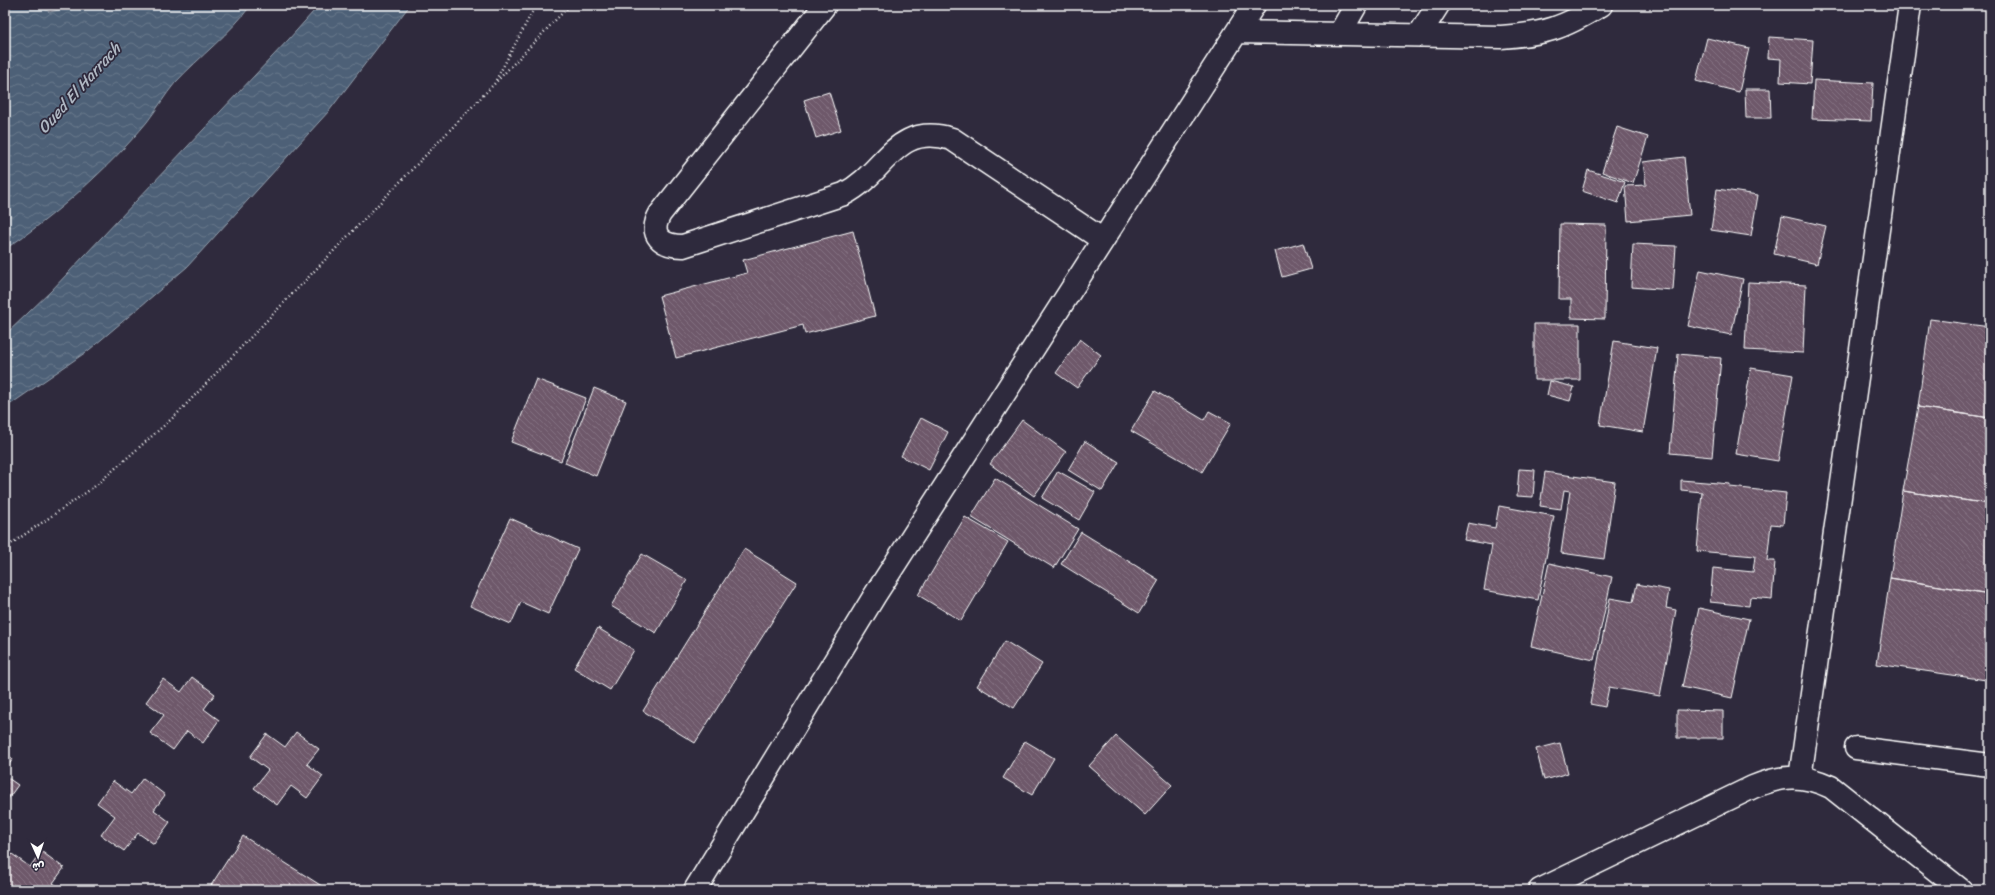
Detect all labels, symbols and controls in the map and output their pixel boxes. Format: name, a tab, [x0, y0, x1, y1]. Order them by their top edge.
water label: Oued El Harrach	[30, 35, 129, 140]
north arrow	[18, 837, 58, 877]
text: ش	[32, 857, 45, 876]

